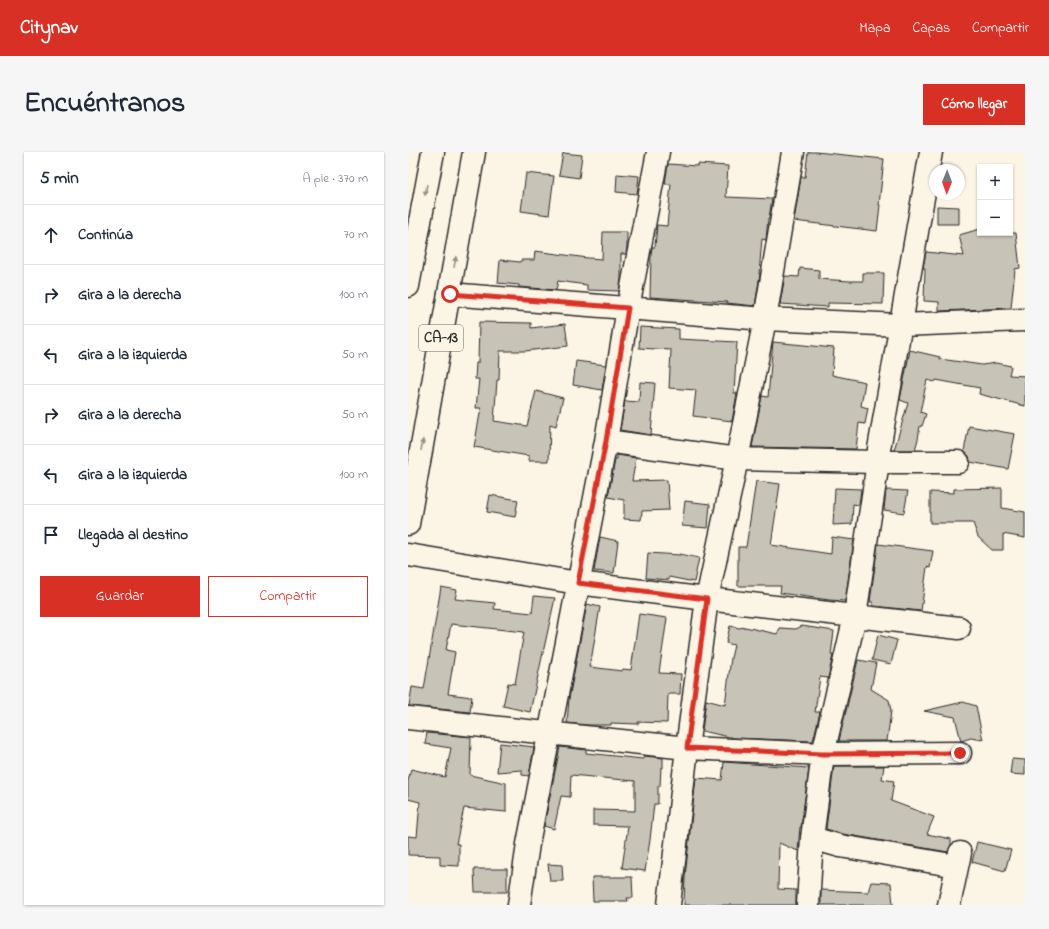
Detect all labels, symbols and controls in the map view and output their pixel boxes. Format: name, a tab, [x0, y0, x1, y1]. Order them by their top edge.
text: Citynav	[20, 15, 78, 42]
text: Mapa	[859, 18, 891, 39]
text: Capas	[913, 18, 950, 39]
text: Compartir	[972, 18, 1029, 39]
text: Encuéntranos	[24, 84, 185, 125]
button: Cómo llegar	[923, 84, 1025, 125]
north arrow	[929, 164, 965, 200]
map controls	[977, 164, 1013, 236]
button: +	[977, 164, 1013, 200]
text: 5 min	[40, 166, 79, 191]
text: A pie · 370 m	[303, 169, 368, 188]
one-way arrow	[422, 184, 428, 196]
button: −	[977, 200, 1013, 236]
icon: ahead	[40, 224, 62, 246]
text: Continúa	[78, 224, 133, 246]
text: 70 m	[344, 225, 368, 244]
one-way arrow	[452, 255, 458, 268]
icon: right	[40, 284, 62, 306]
text: Gira a la derecha	[78, 284, 181, 306]
text: 100 m	[339, 285, 368, 304]
route start	[441, 285, 459, 303]
road number: CA-13	[419, 325, 463, 351]
icon: left	[40, 344, 62, 366]
text: Gira a la izquierda	[78, 344, 187, 366]
text: 50 m	[342, 345, 368, 364]
icon: right	[40, 404, 62, 426]
text: Gira a la derecha	[78, 404, 181, 426]
text: 50 m	[342, 405, 368, 424]
one-way arrow	[420, 439, 426, 451]
icon: left	[40, 464, 62, 486]
text: Gira a la izquierda	[78, 464, 187, 486]
text: 100 m	[339, 465, 368, 484]
icon: arrive	[40, 524, 62, 546]
text: Llegada al destino	[78, 524, 188, 546]
button: Guardar	[40, 576, 200, 617]
button: Compartir	[208, 576, 368, 617]
route end	[951, 744, 969, 762]

